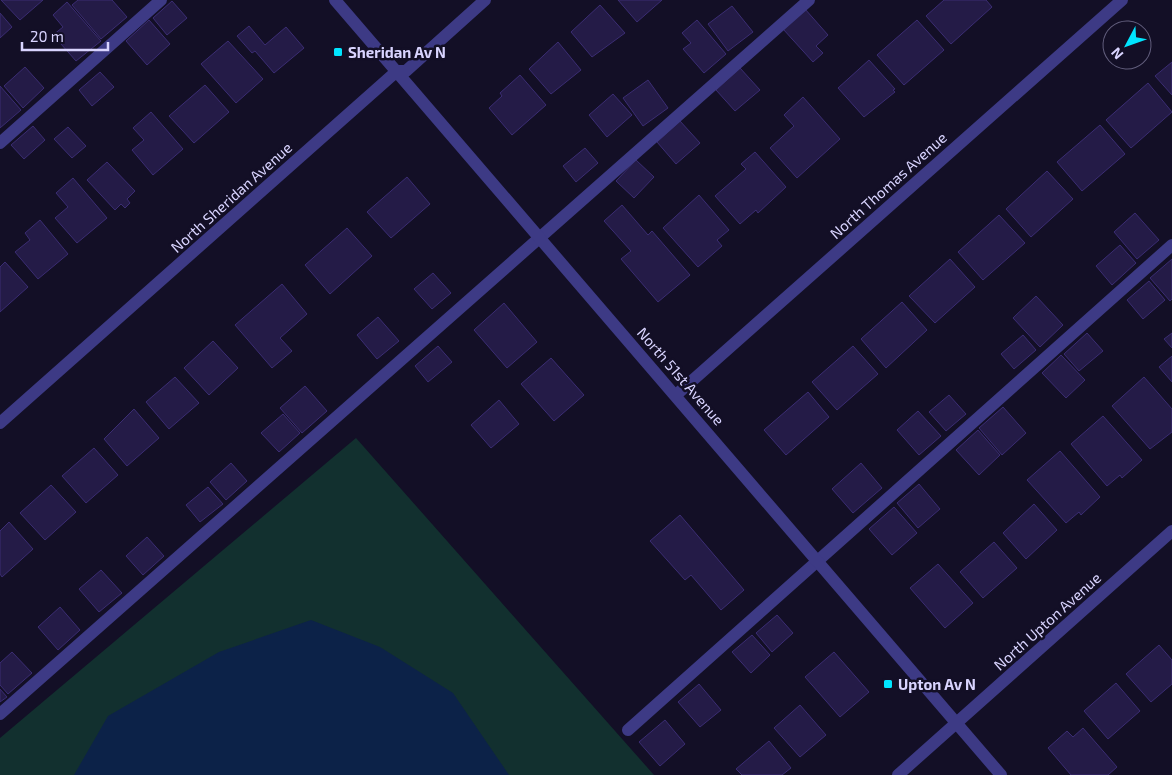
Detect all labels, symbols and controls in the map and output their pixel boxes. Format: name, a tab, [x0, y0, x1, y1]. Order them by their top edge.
scale bar	[22, 20, 109, 52]
north arrow	[1102, 20, 1152, 70]
text: 20 m	[30, 27, 64, 45]
place label: Sheridan Av N	[348, 43, 446, 61]
text: N	[1107, 44, 1127, 63]
marker: Sheridan Av N	[332, 46, 344, 58]
street label: North Thomas Avenue	[826, 128, 950, 242]
street label: North Sheridan Avenue	[167, 138, 295, 256]
street label: North 51st Avenue	[634, 323, 728, 429]
street label: North Upton Avenue	[990, 568, 1104, 674]
place label: Upton Av N	[898, 675, 976, 693]
marker: Upton Av N	[882, 678, 894, 690]

